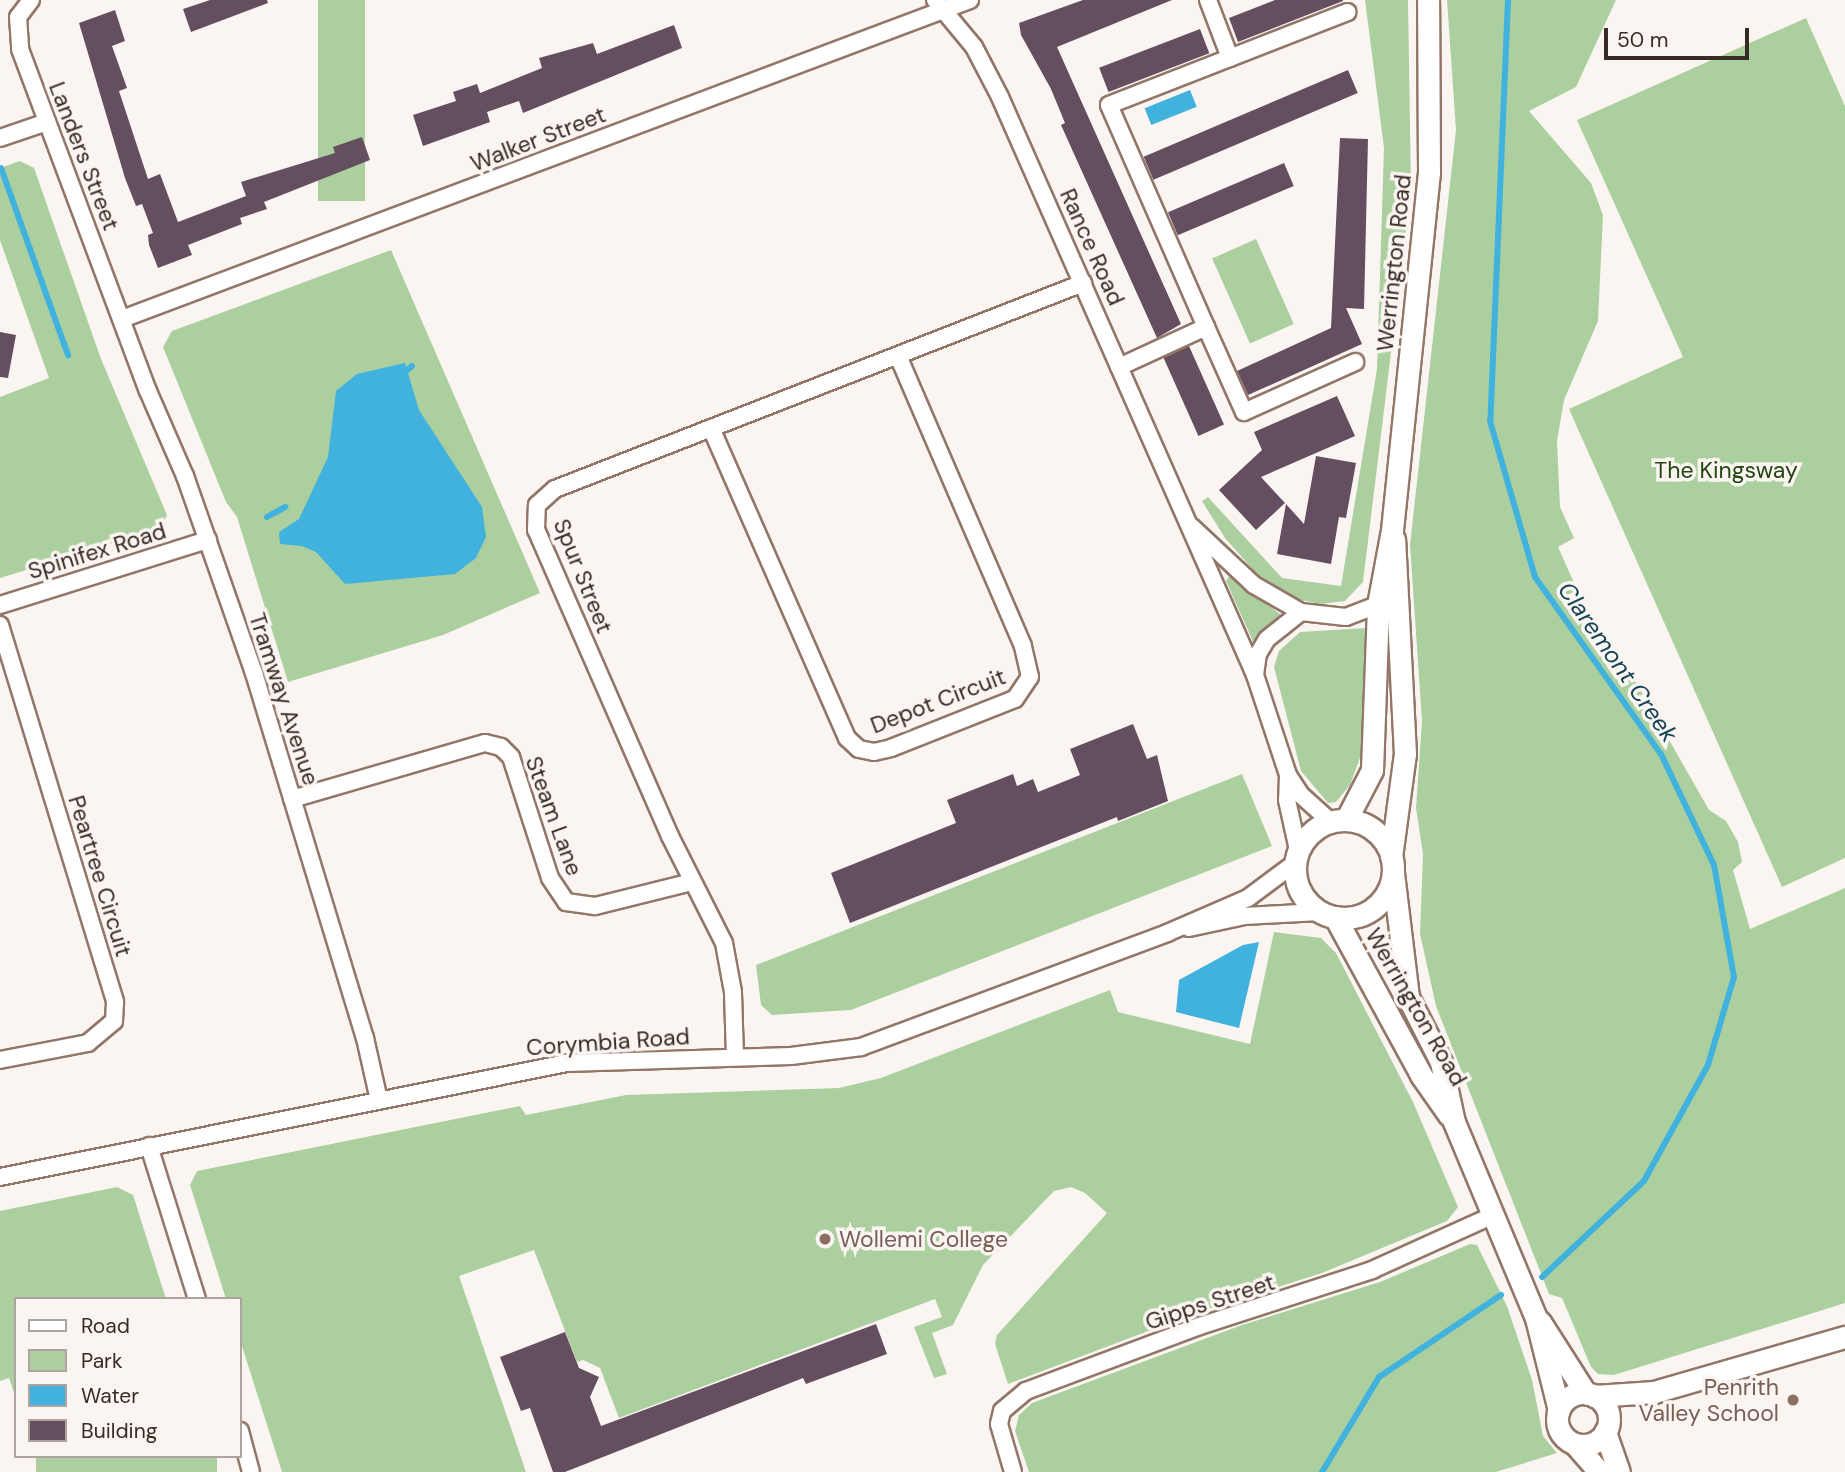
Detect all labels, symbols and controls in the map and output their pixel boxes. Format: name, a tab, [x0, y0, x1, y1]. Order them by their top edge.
scale bar	[1607, 14, 1752, 58]
text: 50 m	[1617, 26, 1668, 54]
street label: Landers Street	[43, 78, 125, 234]
street label: Walker Street	[467, 101, 609, 177]
street label: Werrington Road	[1371, 173, 1417, 353]
street label: Rance Road	[1054, 184, 1130, 310]
park label: The Kingsway	[1654, 456, 1798, 484]
street label: Spur Street	[548, 515, 618, 637]
street label: Spinifex Road	[25, 517, 169, 585]
water label: Claremont Creek	[1552, 576, 1684, 748]
street label: Tramway Avenue	[243, 609, 325, 789]
street label: Depot Circuit	[867, 663, 1009, 739]
street label: Steam Lane	[520, 752, 588, 880]
street label: Peartree Circuit	[62, 792, 138, 960]
street label: Werrington Road	[1360, 923, 1472, 1091]
street label: Corymbia Road	[525, 1023, 691, 1061]
place label: Wollemi College	[839, 1225, 1008, 1253]
marker: Wollemi College	[817, 1231, 833, 1247]
street label: Gipps Street	[1142, 1268, 1278, 1336]
legend	[14, 1297, 242, 1458]
text: Road	[81, 1312, 130, 1340]
text: Park	[81, 1347, 122, 1375]
place label: Penrith Valley School	[1638, 1373, 1779, 1427]
text: Water	[81, 1382, 139, 1410]
marker: Penrith Valley School	[1785, 1392, 1801, 1408]
text: Building	[81, 1417, 157, 1445]

